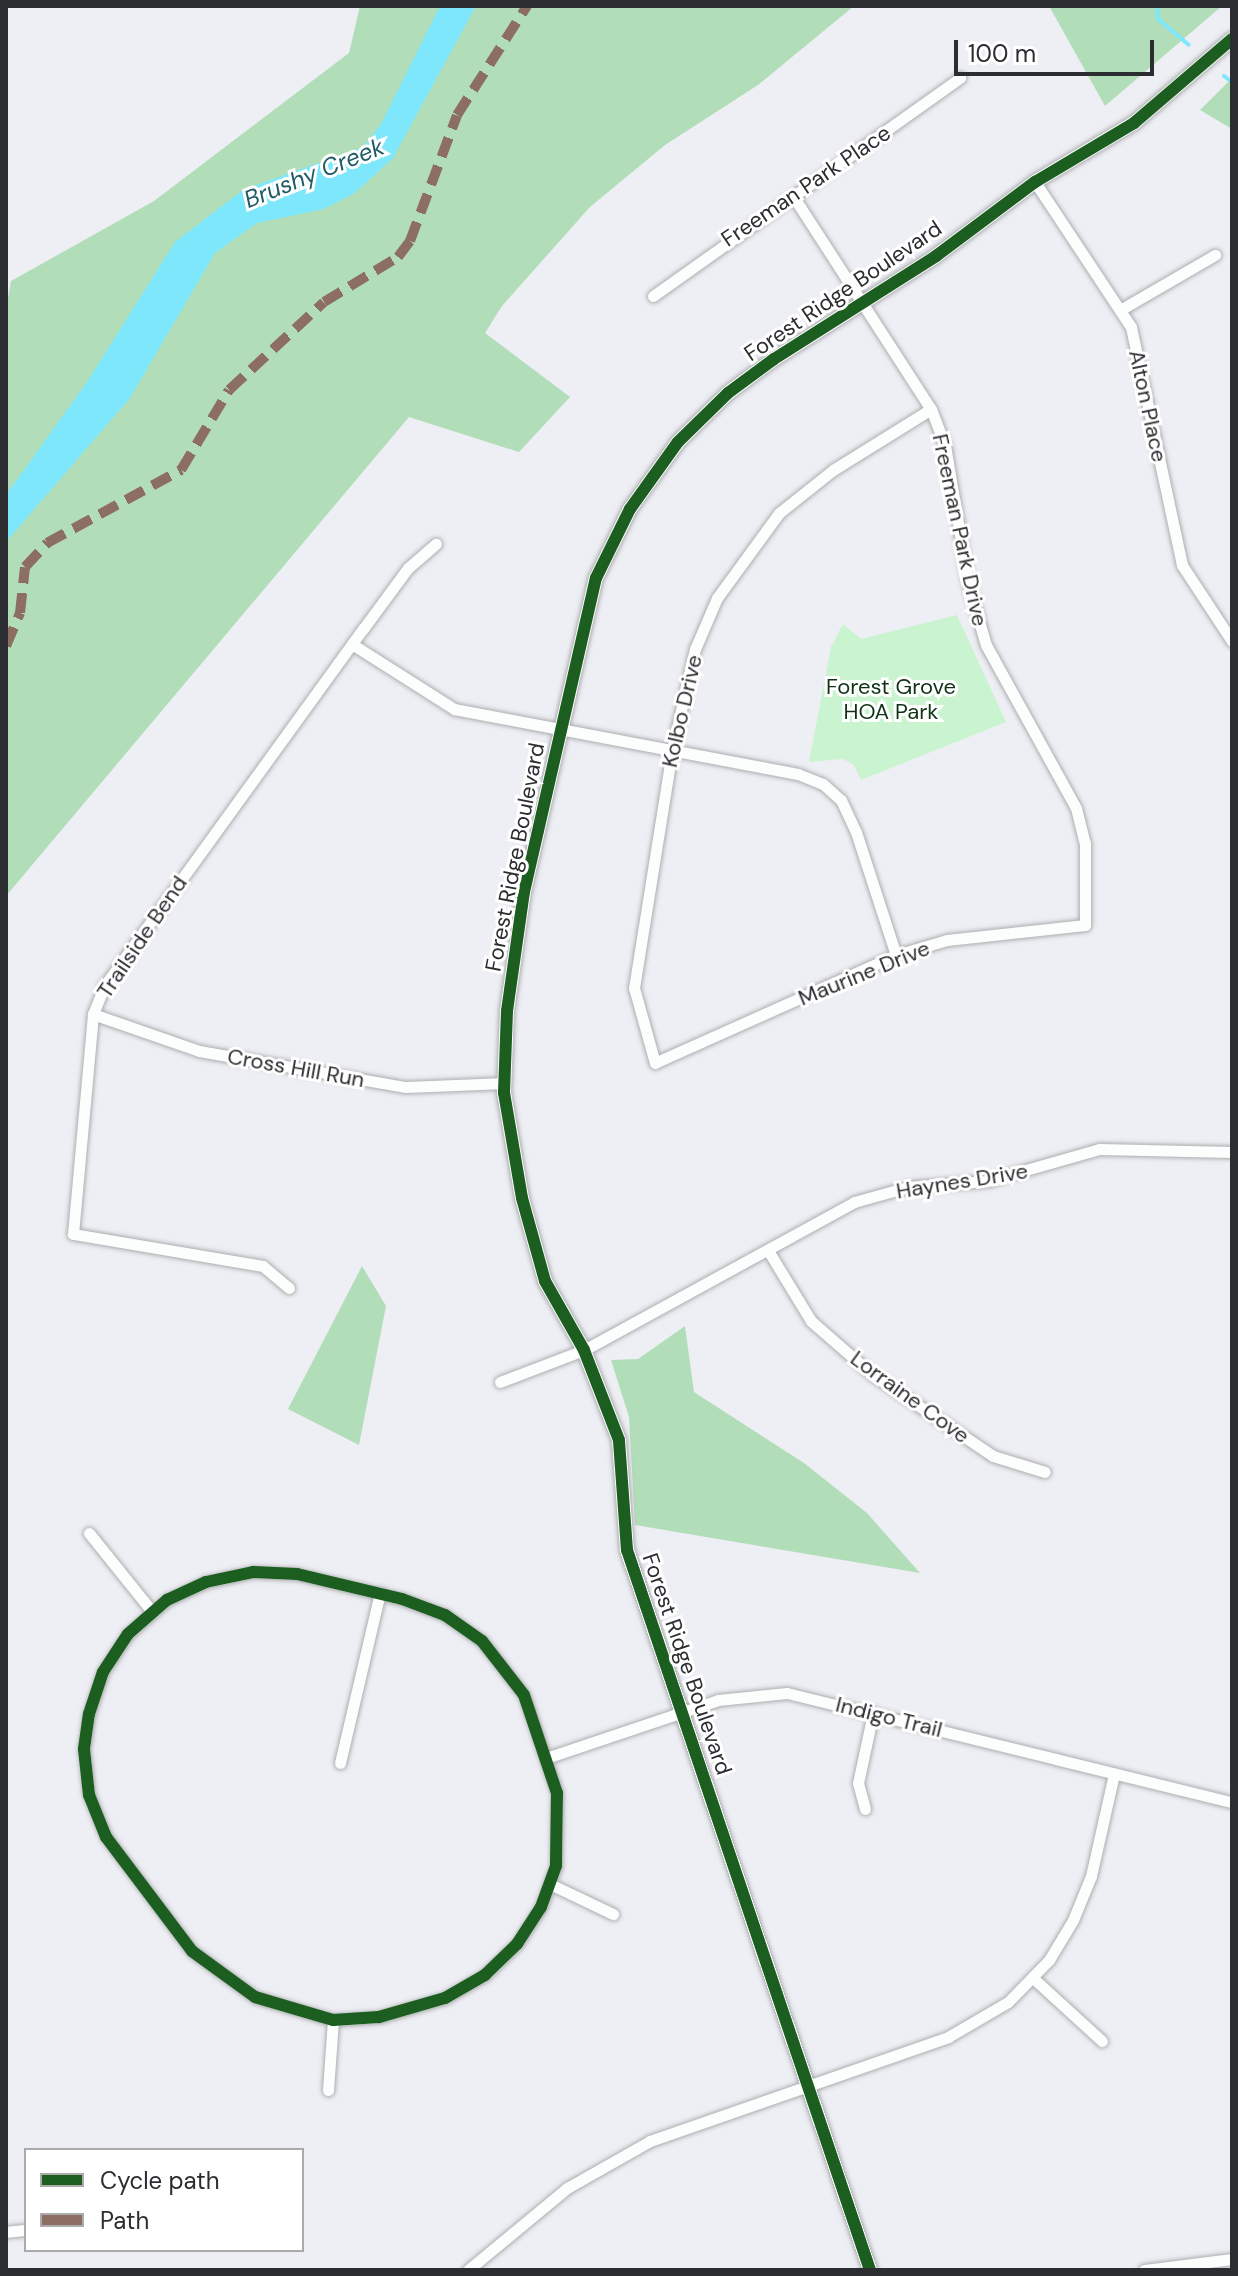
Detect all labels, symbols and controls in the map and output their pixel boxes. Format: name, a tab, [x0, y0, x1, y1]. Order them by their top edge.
scale bar	[958, 24, 1158, 74]
text: 100 m	[968, 38, 1036, 69]
street label: Freeman Park Place	[716, 120, 896, 252]
water label: Brushy Creek	[240, 132, 388, 214]
street label: Forest Ridge Boulevard	[739, 215, 947, 367]
street label: Alton Place	[1123, 347, 1173, 465]
street label: Freeman Park Drive	[927, 431, 993, 629]
street label: Kolbo Drive	[656, 652, 708, 770]
park label: Forest Grove HOA Park	[826, 673, 956, 724]
street label: Forest Ridge Boulevard	[480, 740, 550, 974]
street label: Trailside Bend	[91, 871, 193, 1003]
street label: Maurine Drive	[794, 935, 934, 1011]
street label: Cross Hill Run	[225, 1043, 367, 1093]
street label: Haynes Drive	[894, 1158, 1030, 1204]
street label: Lorraine Cove	[845, 1345, 975, 1449]
street label: Forest Ridge Boulevard	[637, 1550, 737, 1778]
street label: Indigo Trail	[833, 1691, 945, 1743]
legend	[24, 2148, 304, 2252]
text: Cycle path	[100, 2165, 219, 2196]
text: Path	[100, 2205, 149, 2236]

